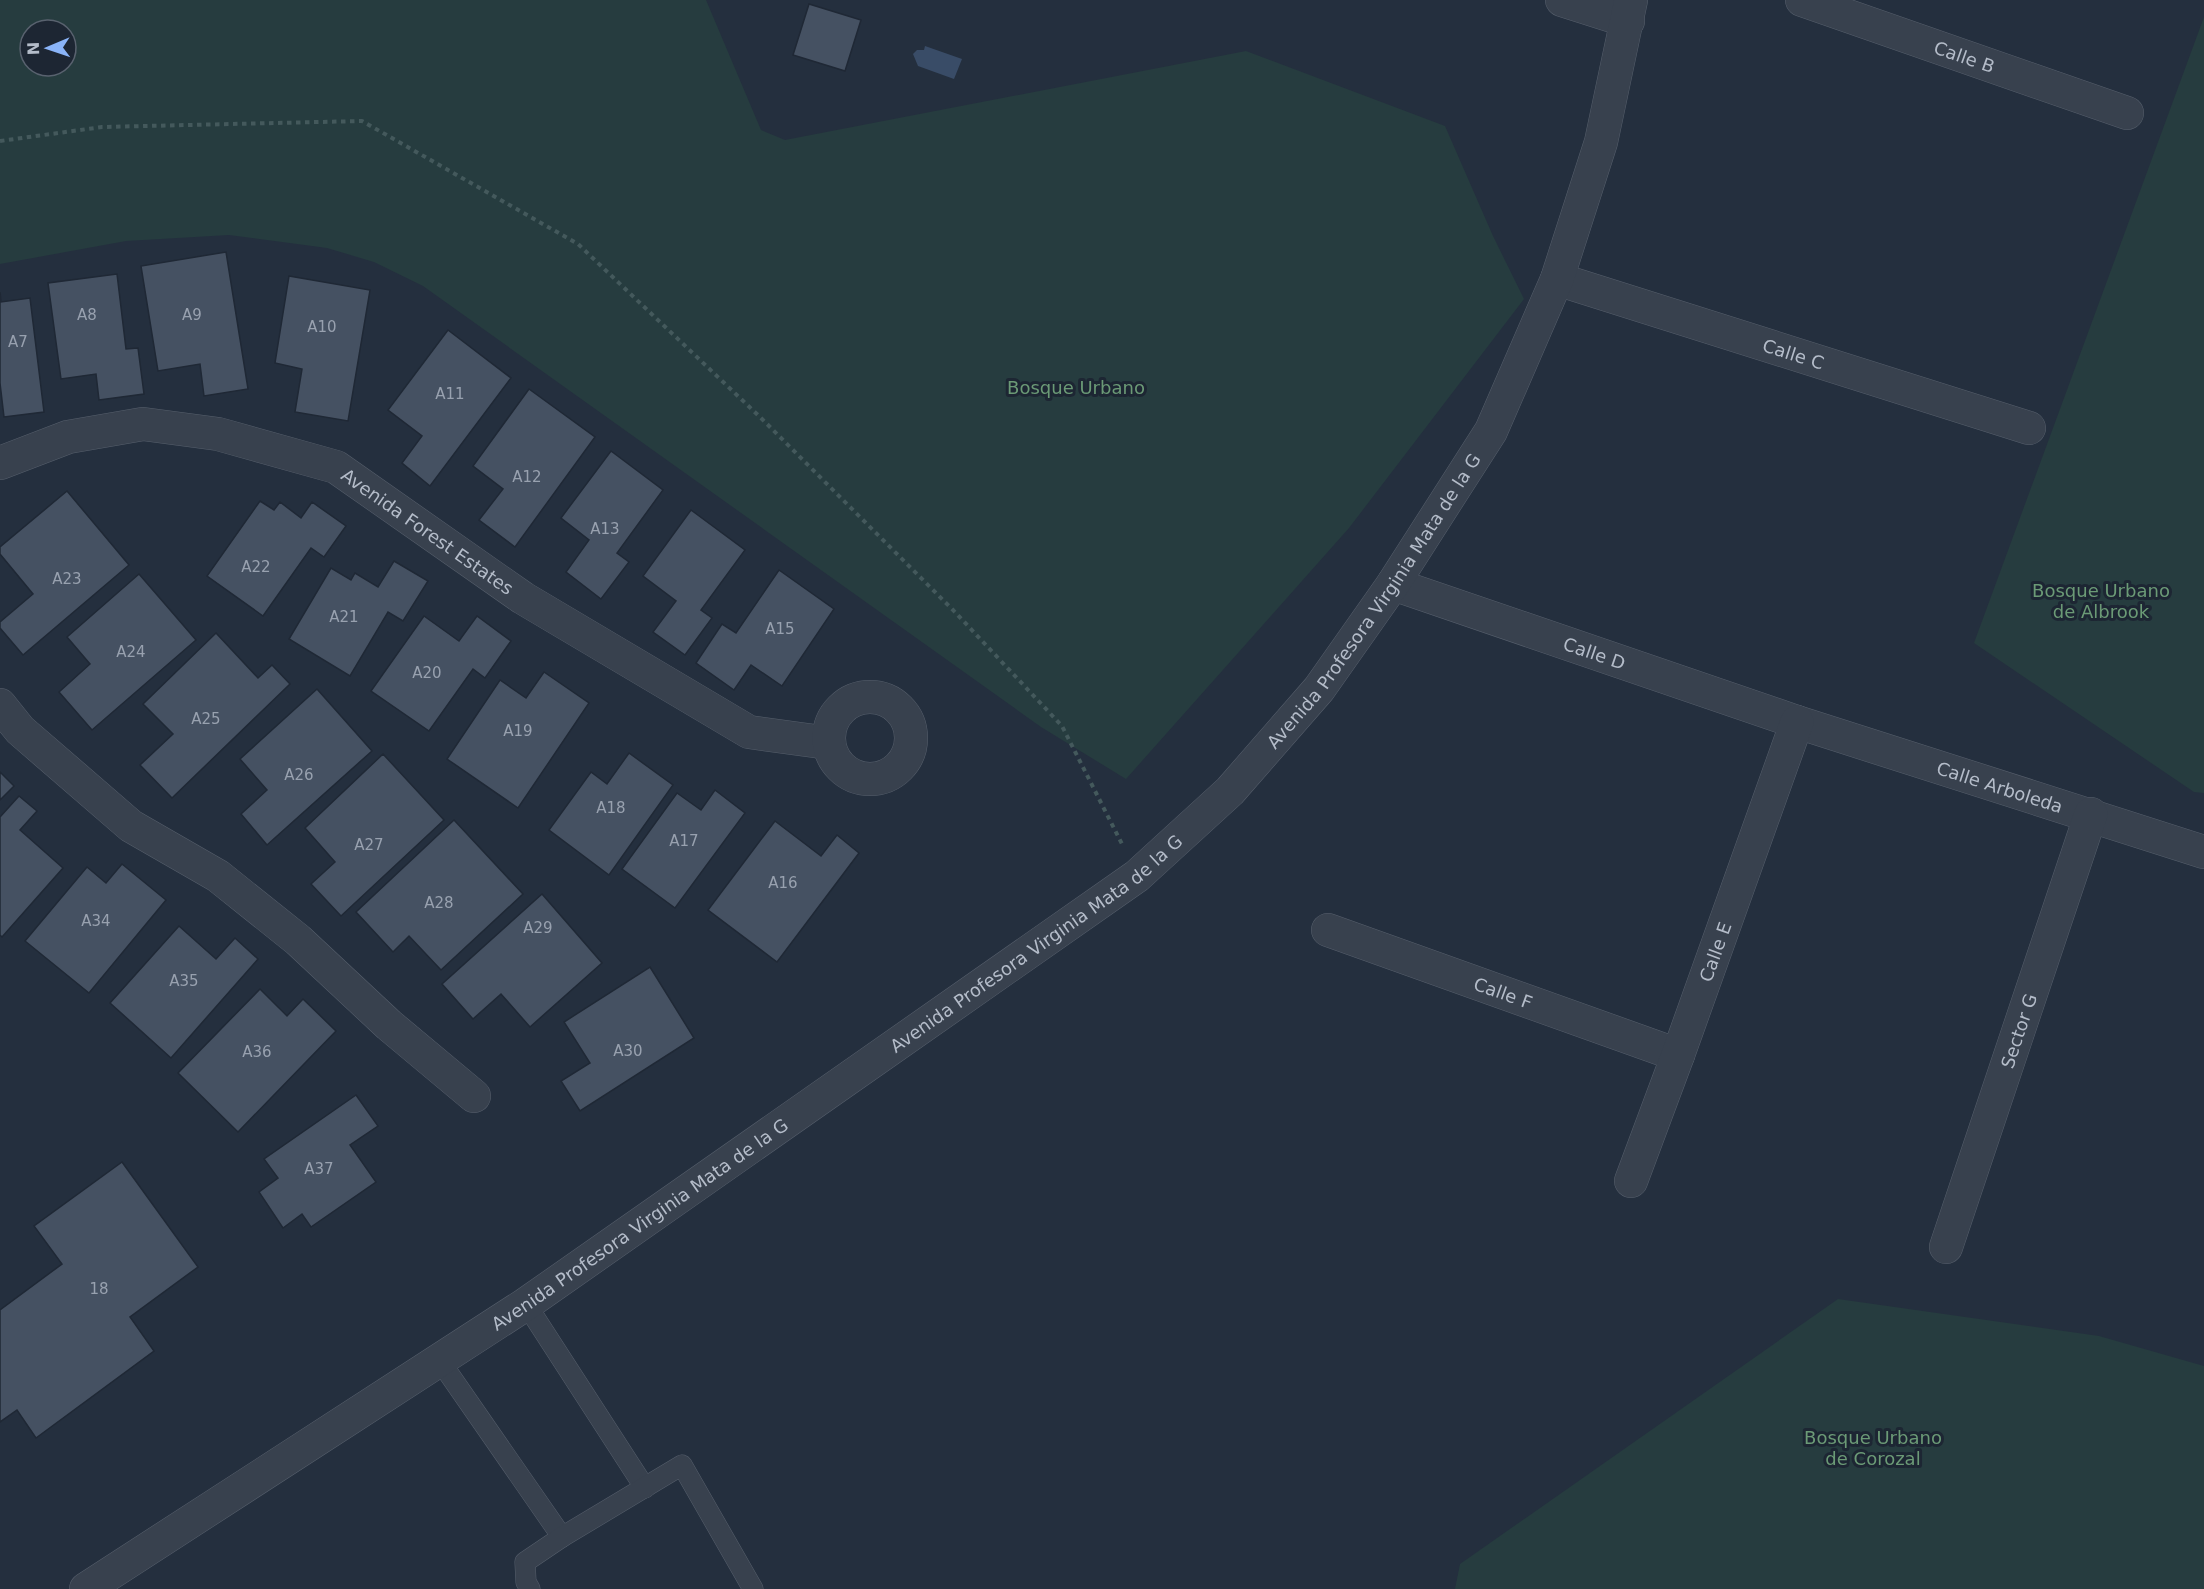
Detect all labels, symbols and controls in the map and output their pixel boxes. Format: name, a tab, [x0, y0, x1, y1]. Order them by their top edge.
north arrow	[18, 18, 78, 78]
street label: Calle B	[1931, 36, 1998, 77]
text: N	[24, 41, 43, 56]
house number: A8	[77, 306, 97, 324]
house number: A9	[182, 306, 202, 324]
house number: A10	[307, 318, 337, 336]
house number: A7	[8, 333, 28, 351]
street label: Calle C	[1760, 334, 1827, 373]
park label: Bosque Urbano	[1007, 377, 1145, 398]
house number: A11	[435, 385, 465, 403]
street label: Avenida Profesora Virginia Mata de la G	[1262, 449, 1484, 752]
street label: Avenida Forest Estates	[338, 464, 518, 599]
house number: A12	[512, 468, 542, 486]
house number: A13	[590, 520, 620, 538]
house number: A22	[241, 558, 271, 576]
house number: A23	[52, 570, 82, 588]
park label: Bosque Urbano de Albrook	[2032, 580, 2170, 622]
house number: A21	[329, 608, 359, 626]
house number: A15	[765, 620, 795, 638]
street label: Calle D	[1561, 633, 1628, 673]
house number: A24	[116, 643, 146, 661]
house number: A20	[412, 664, 442, 682]
house number: A25	[191, 710, 221, 728]
house number: A19	[503, 722, 533, 740]
street label: Calle Arboleda	[1934, 757, 2066, 817]
house number: A26	[284, 766, 314, 784]
house number: A18	[596, 799, 626, 817]
street label: Avenida Profesora Virginia Mata de la G	[886, 830, 1186, 1056]
house number: A17	[669, 832, 699, 850]
house number: A27	[354, 836, 384, 854]
house number: A16	[768, 874, 798, 892]
house number: A28	[424, 894, 454, 912]
house number: A34	[81, 912, 111, 930]
house number: A29	[523, 919, 553, 937]
street label: Calle E	[1695, 919, 1735, 985]
house number: A35	[169, 972, 199, 990]
street label: Calle F	[1471, 972, 1535, 1013]
street label: Sector G	[1996, 991, 2041, 1071]
house number: A30	[613, 1042, 643, 1060]
house number: A36	[242, 1043, 272, 1061]
street label: Avenida Profesora Virginia Mata de la G	[487, 1114, 792, 1334]
house number: A37	[304, 1160, 334, 1178]
house number: 18	[89, 1280, 109, 1298]
park label: Bosque Urbano de Corozal	[1804, 1427, 1942, 1469]

